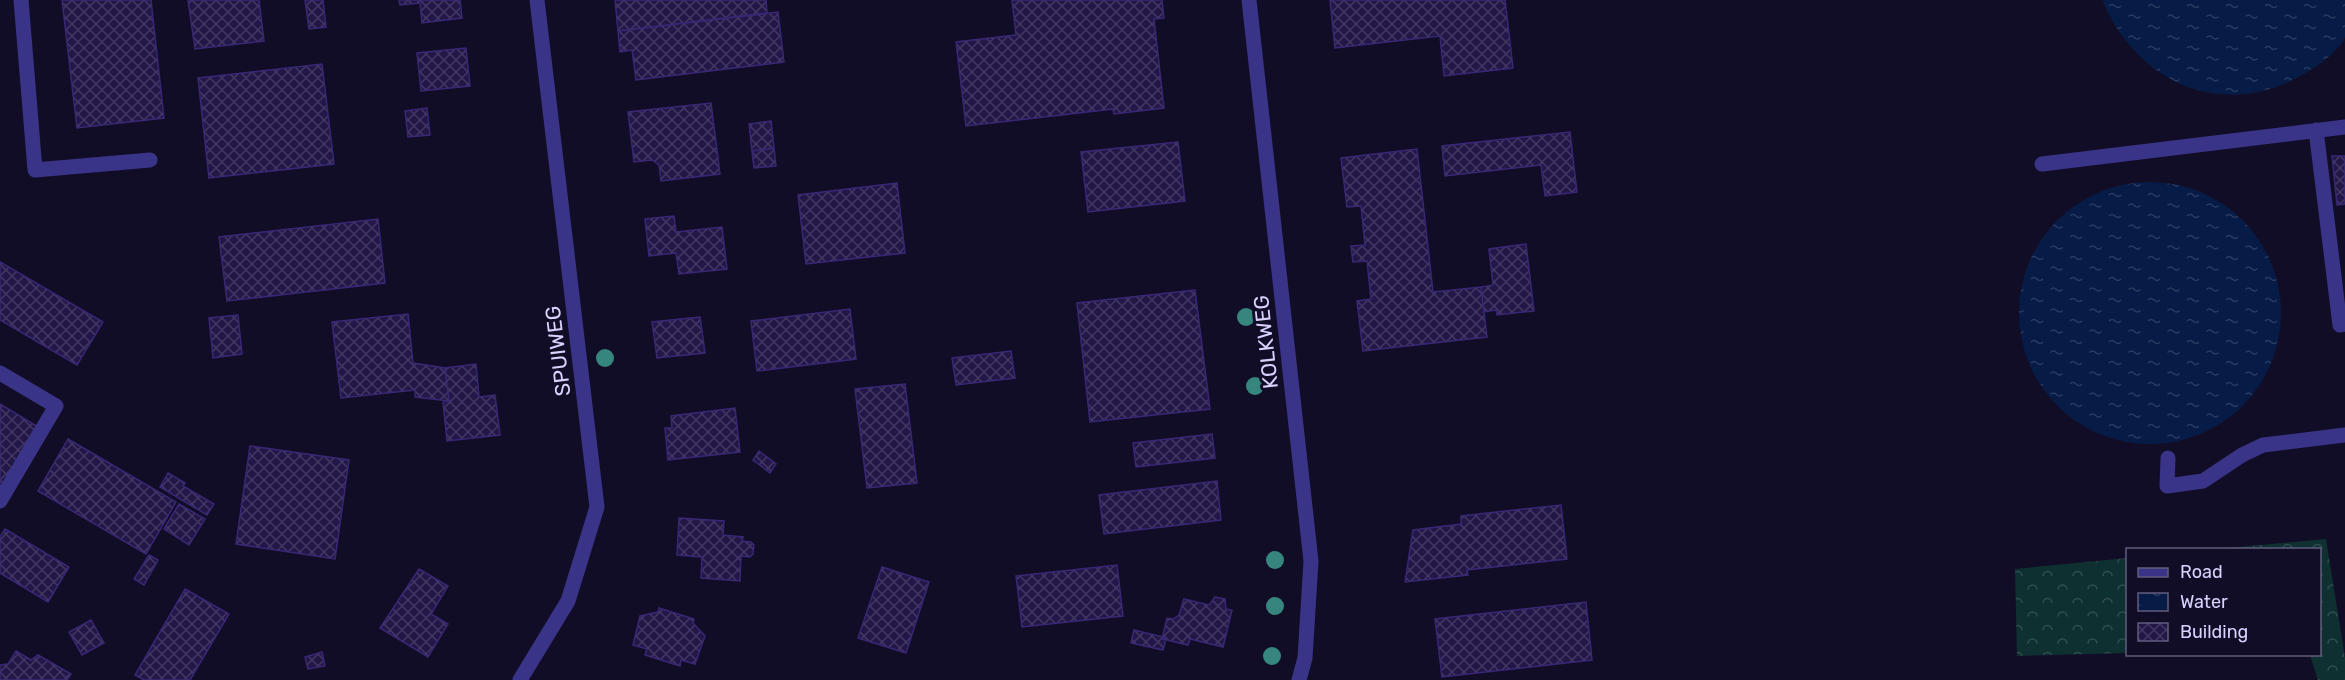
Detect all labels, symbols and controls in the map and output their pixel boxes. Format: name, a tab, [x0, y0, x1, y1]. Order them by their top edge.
street label: KOLKWEG	[1248, 294, 1283, 390]
street label: SPUIWEG	[540, 305, 575, 398]
legend	[2126, 548, 2321, 656]
text: Road	[2180, 561, 2223, 583]
text: Water	[2180, 591, 2228, 613]
text: Building	[2180, 621, 2248, 643]

